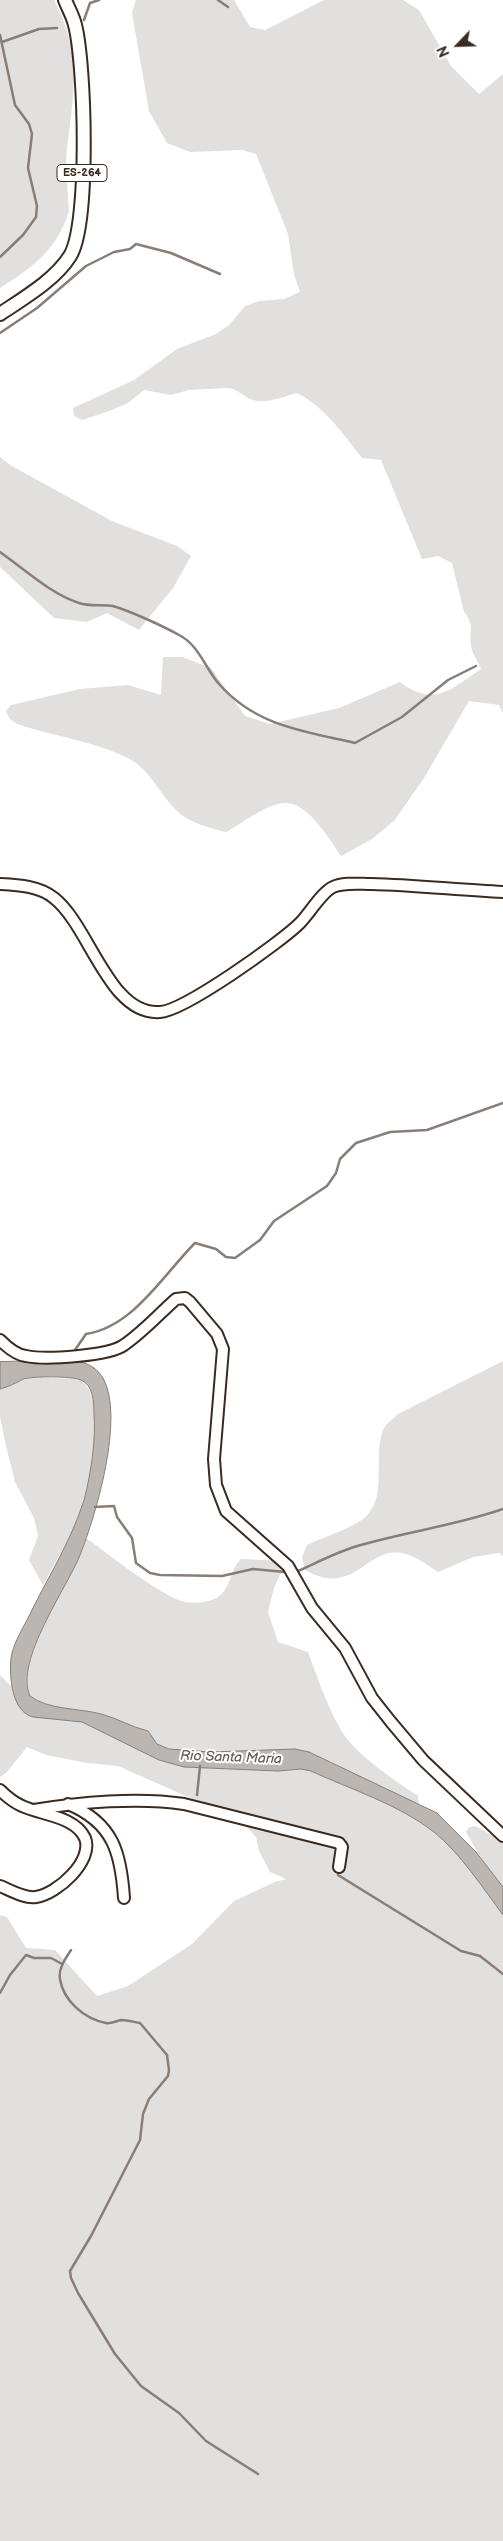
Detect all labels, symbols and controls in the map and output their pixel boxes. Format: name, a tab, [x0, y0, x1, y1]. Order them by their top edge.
north arrow	[433, 20, 483, 70]
text: N	[434, 43, 454, 60]
road number: ES-264	[57, 164, 107, 182]
water label: Rio Santa Maria	[180, 1748, 282, 1768]

